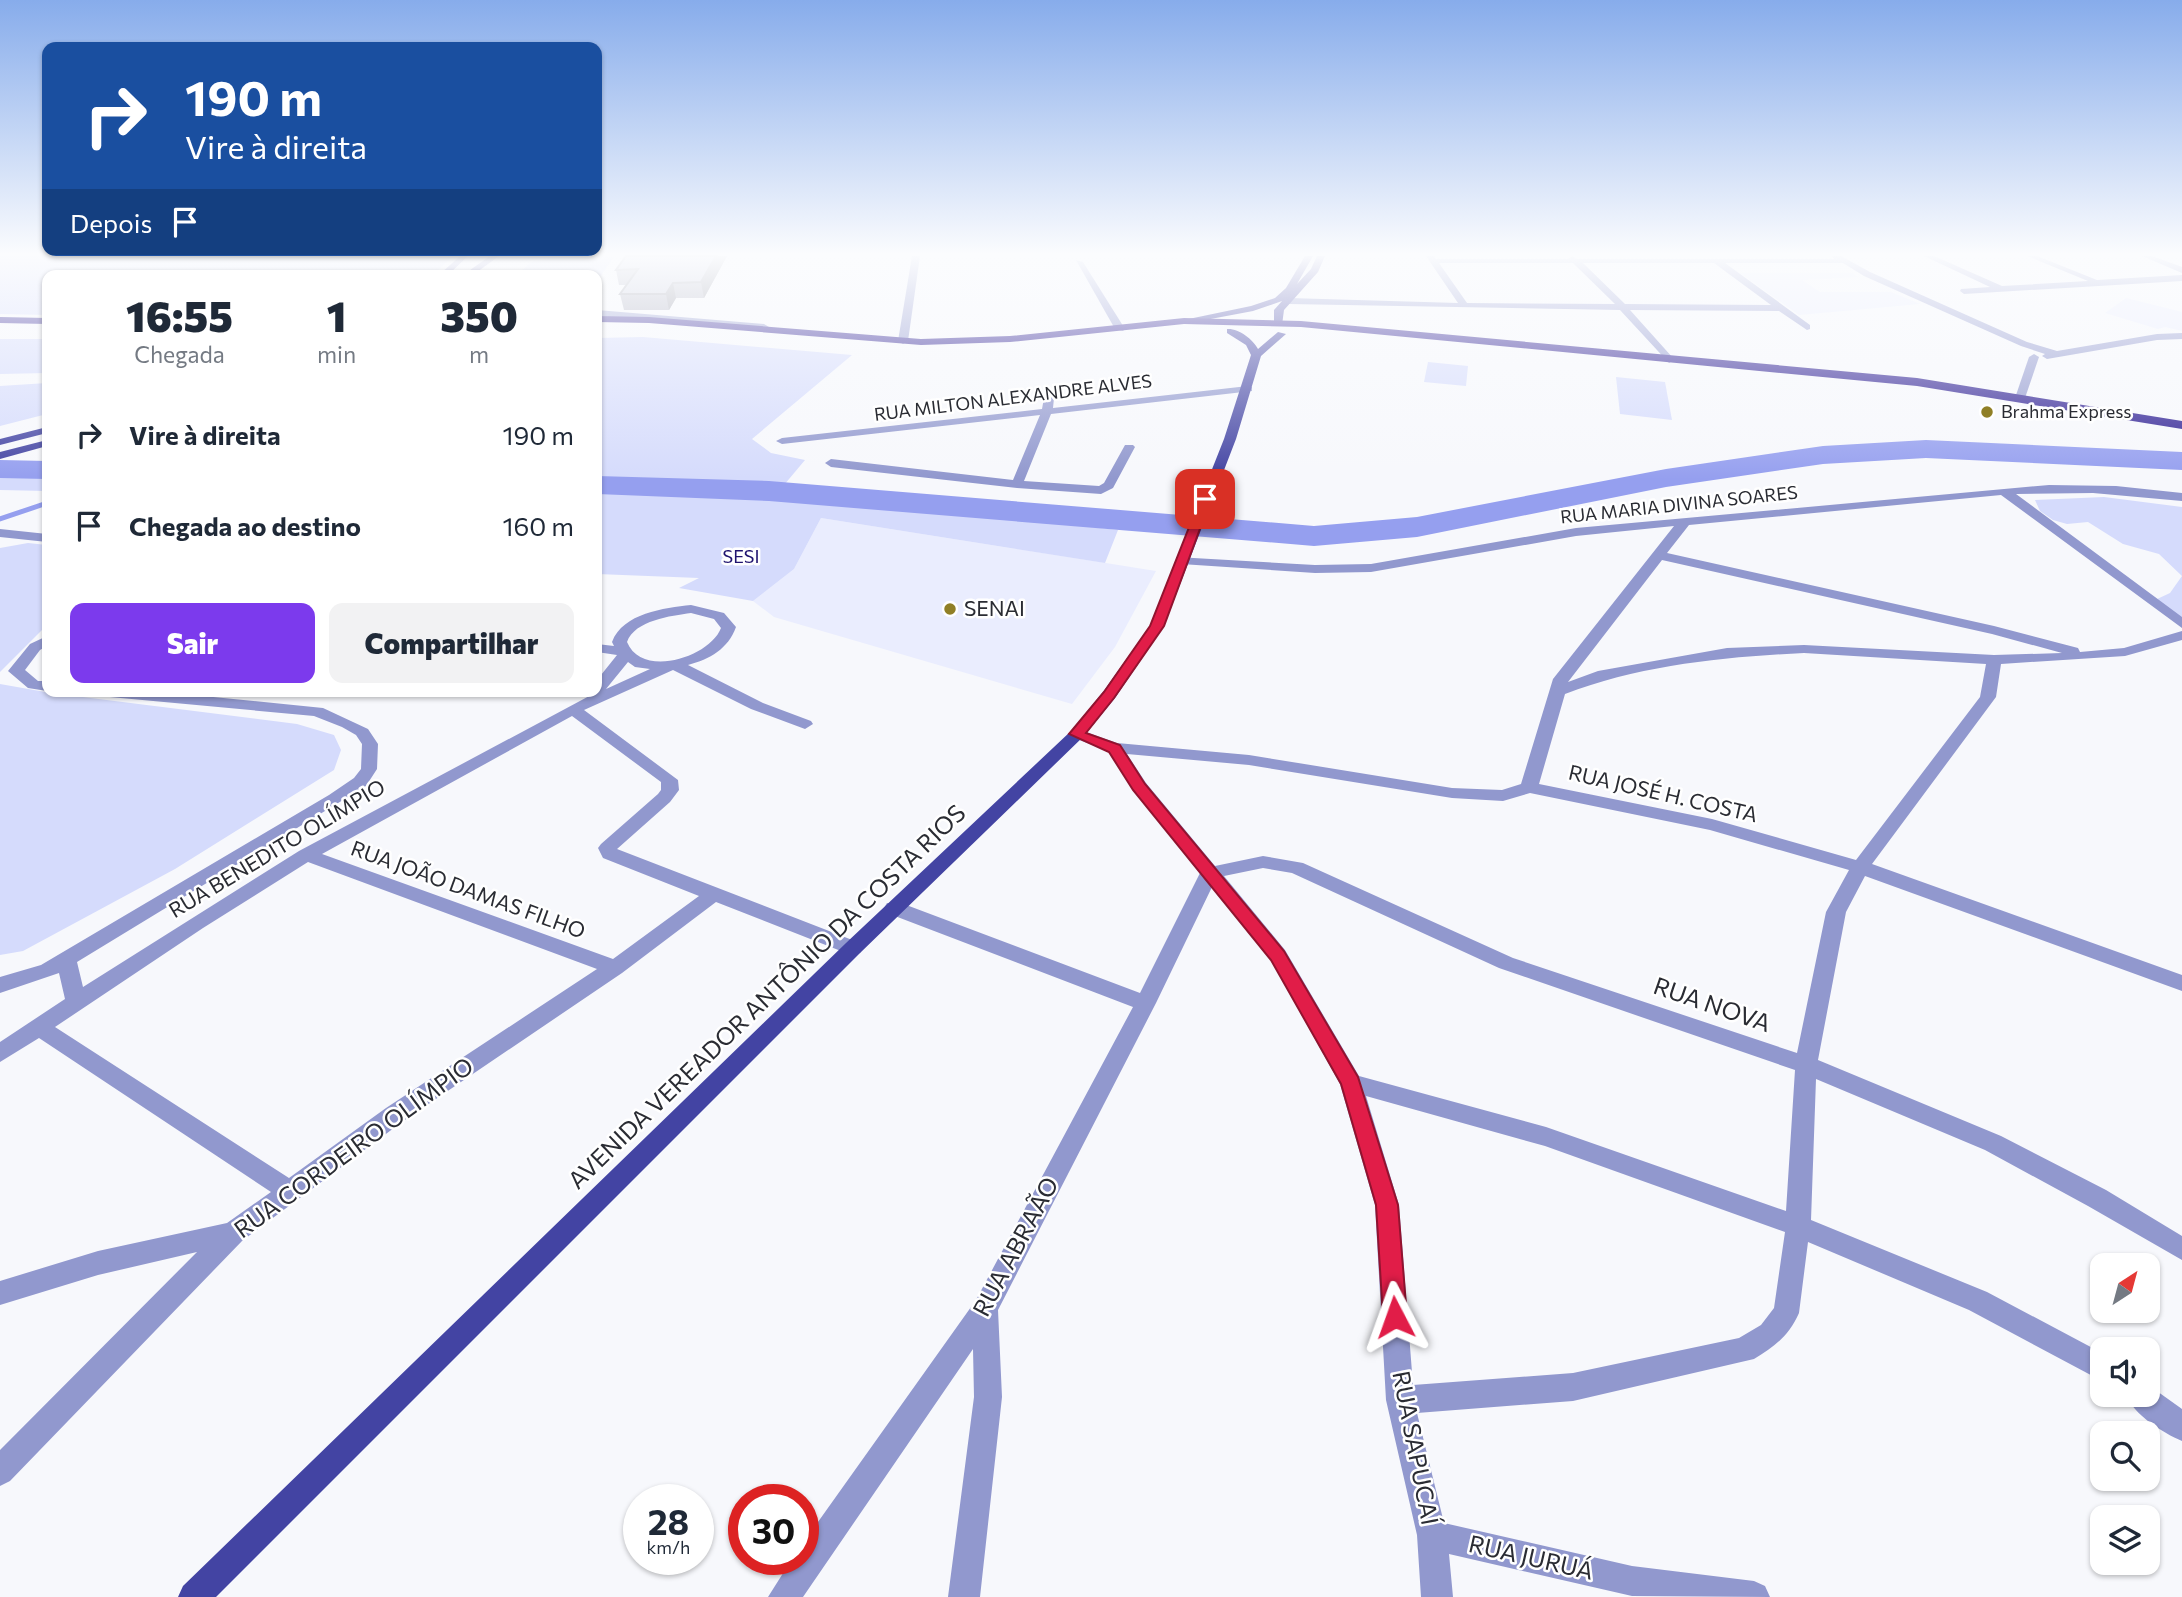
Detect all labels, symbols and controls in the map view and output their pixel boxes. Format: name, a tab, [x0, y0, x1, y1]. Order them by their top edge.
text: 190 m	[185, 66, 322, 126]
icon: right	[70, 70, 161, 161]
text: Vire à direita	[185, 126, 367, 166]
icon: arrive	[166, 203, 204, 241]
text: Depois	[70, 207, 152, 238]
text: 16:55	[126, 289, 233, 341]
text: 1	[327, 289, 346, 341]
text: 350	[440, 289, 518, 341]
text: Chegada	[134, 340, 225, 368]
text: min	[317, 340, 356, 368]
text: m	[469, 340, 489, 368]
street label: RUA MILTON ALEXANDRE ALVES	[873, 369, 1153, 425]
place label: Brahma Express	[2001, 400, 2132, 422]
marker: Brahma Express	[1979, 404, 1995, 420]
icon: right	[70, 416, 108, 454]
text: Vire à direita	[129, 419, 281, 450]
text: 190 m	[502, 419, 574, 450]
pin	[1175, 469, 1235, 529]
icon: arrive	[1186, 480, 1224, 518]
street label: RUA MARIA DIVINA SOARES	[1559, 481, 1799, 527]
icon: arrive	[70, 507, 108, 545]
text: Chegada ao destino	[129, 510, 361, 541]
text: 160 m	[502, 510, 574, 541]
park label: SESI	[723, 545, 759, 567]
place label: SENAI	[964, 595, 1025, 620]
marker: SENAI	[942, 601, 958, 617]
button: Sair	[70, 603, 315, 683]
button: Compartilhar	[329, 603, 574, 683]
street label: RUA JOSÉ H. COSTA	[1566, 759, 1760, 826]
street label: RUA BENEDITO OLÍMPIO	[164, 773, 389, 922]
street label: AVENIDA VEREADOR ANTÔNIO DA COSTA RIOS	[561, 798, 971, 1194]
street label: RUA JOÃO DAMAS FILHO	[348, 834, 589, 943]
street label: RUA NOVA	[1650, 970, 1775, 1037]
street label: RUA CORDEIRO OLÍMPIO	[228, 1050, 478, 1243]
street label: RUA ABRAÃO	[966, 1172, 1064, 1321]
north arrow	[2090, 1253, 2160, 1323]
map controls	[2090, 1253, 2160, 1575]
position arrow	[1358, 1280, 1432, 1354]
button: sound	[2090, 1337, 2160, 1407]
street label: RUA SAPUCAÍ	[1387, 1368, 1446, 1529]
button: search	[2090, 1421, 2160, 1491]
speed limit sign: 30	[728, 1484, 819, 1575]
text: 28	[648, 1499, 689, 1542]
button: layers	[2090, 1505, 2160, 1575]
street label: RUA JURUÁ	[1466, 1528, 1597, 1585]
text: km/h	[647, 1536, 690, 1558]

